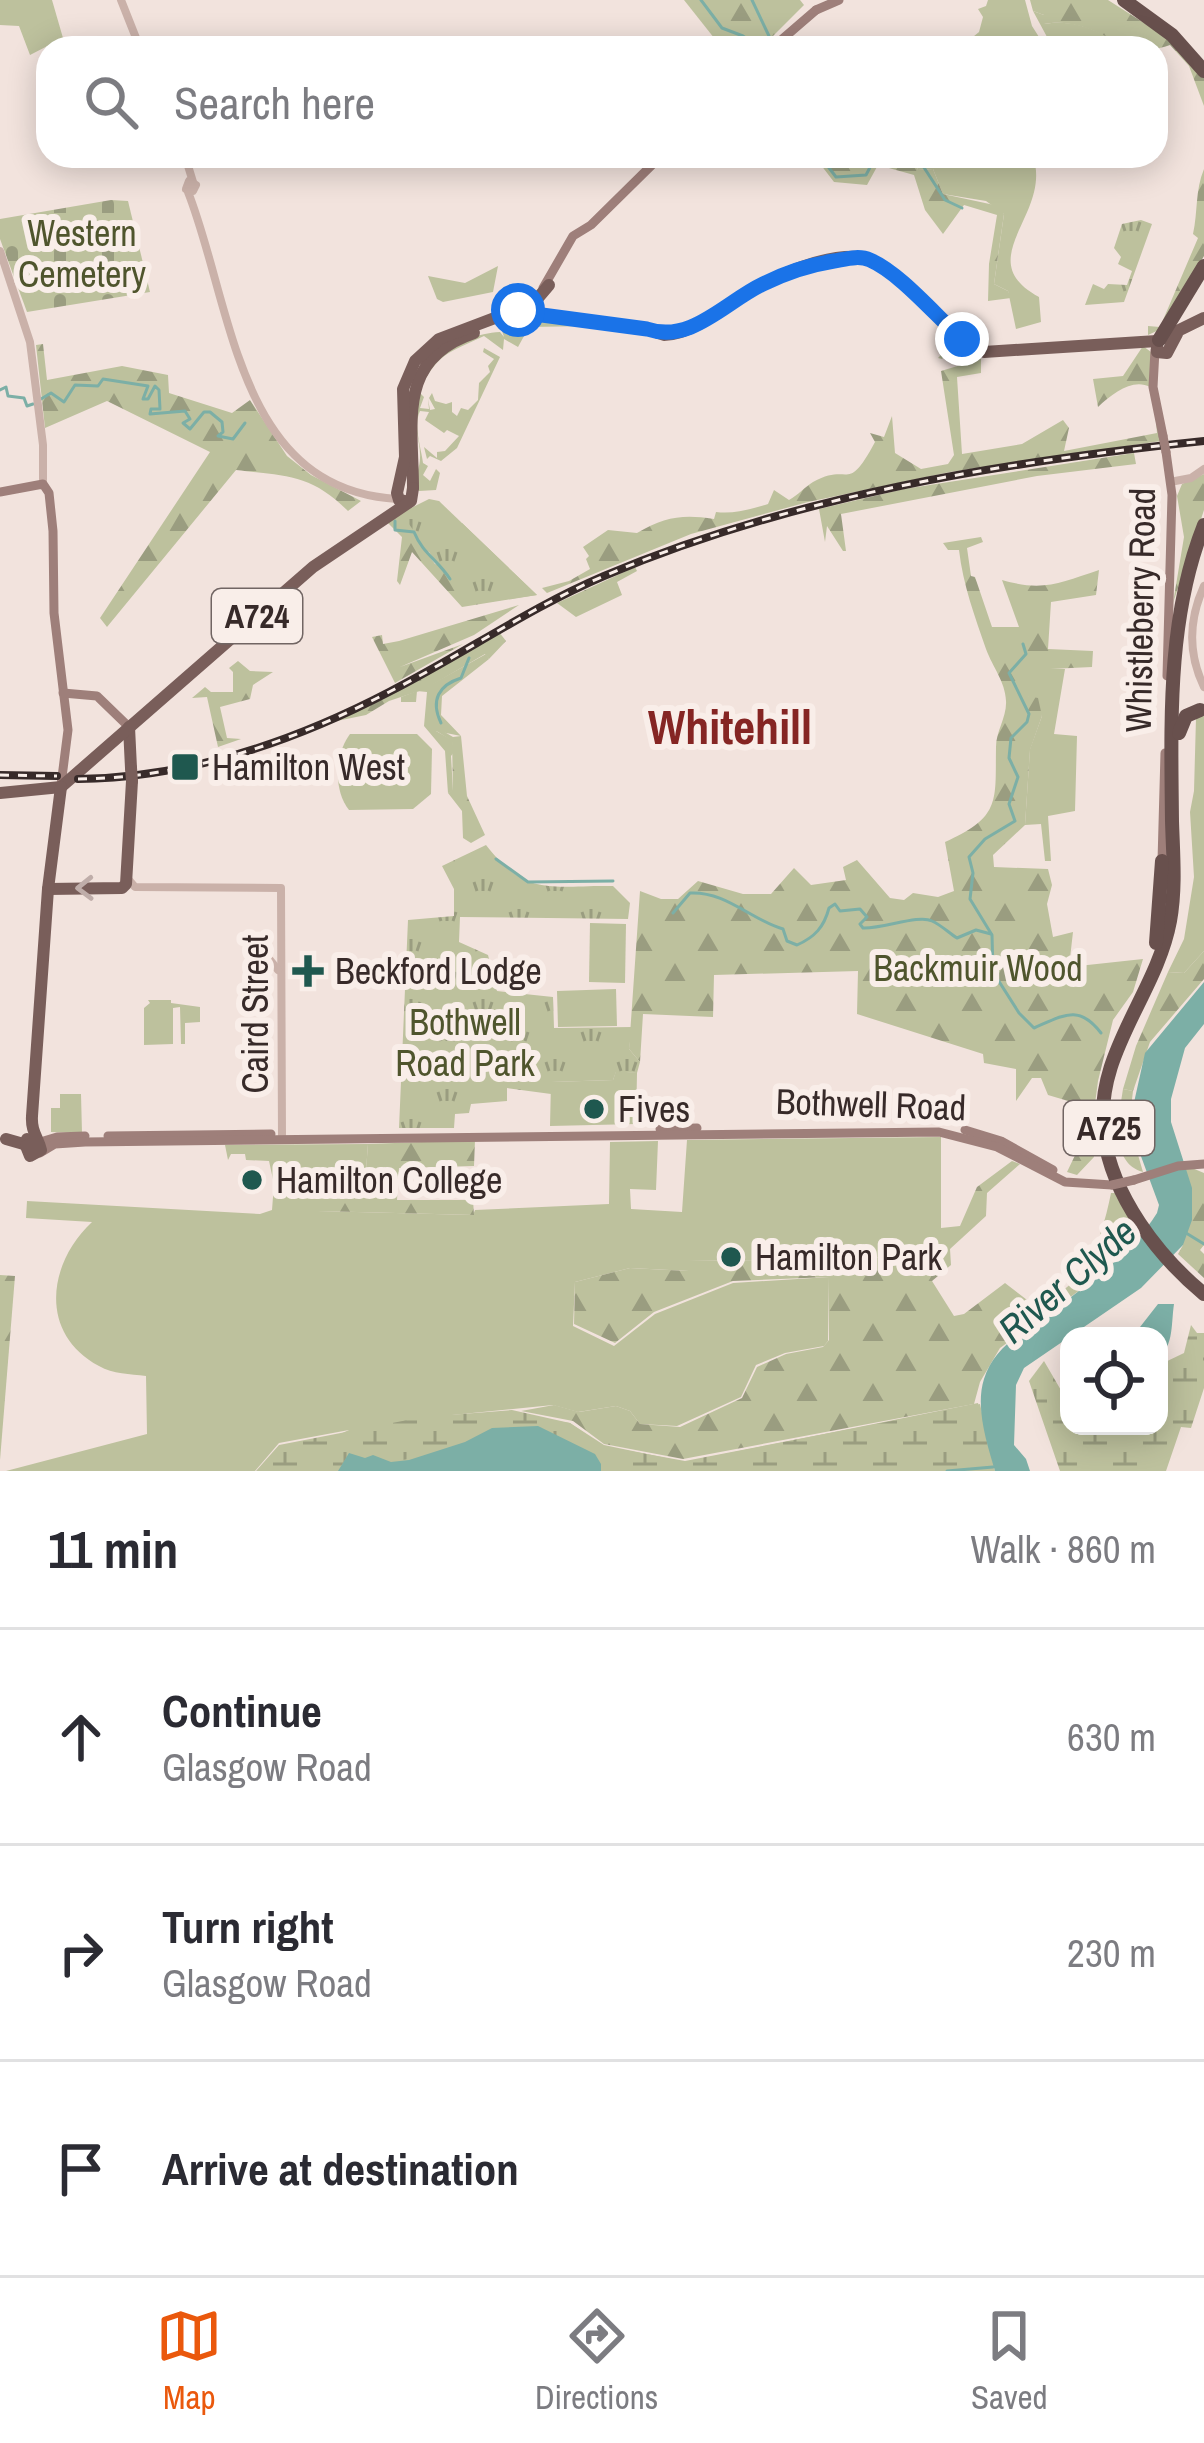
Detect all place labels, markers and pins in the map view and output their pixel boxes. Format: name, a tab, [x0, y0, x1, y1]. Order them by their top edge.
place label: Hamilton West	[212, 743, 405, 791]
marker: Hamilton West	[169, 751, 201, 783]
place label: Beckford Lodge	[335, 947, 542, 995]
marker: Beckford Lodge	[292, 955, 324, 987]
place label: Fives	[618, 1085, 690, 1133]
marker: Fives	[581, 1096, 607, 1122]
place label: Hamilton College	[276, 1156, 502, 1204]
marker: Hamilton College	[239, 1167, 265, 1193]
place label: Hamilton Park	[755, 1233, 942, 1281]
marker: Hamilton Park	[718, 1244, 744, 1270]

